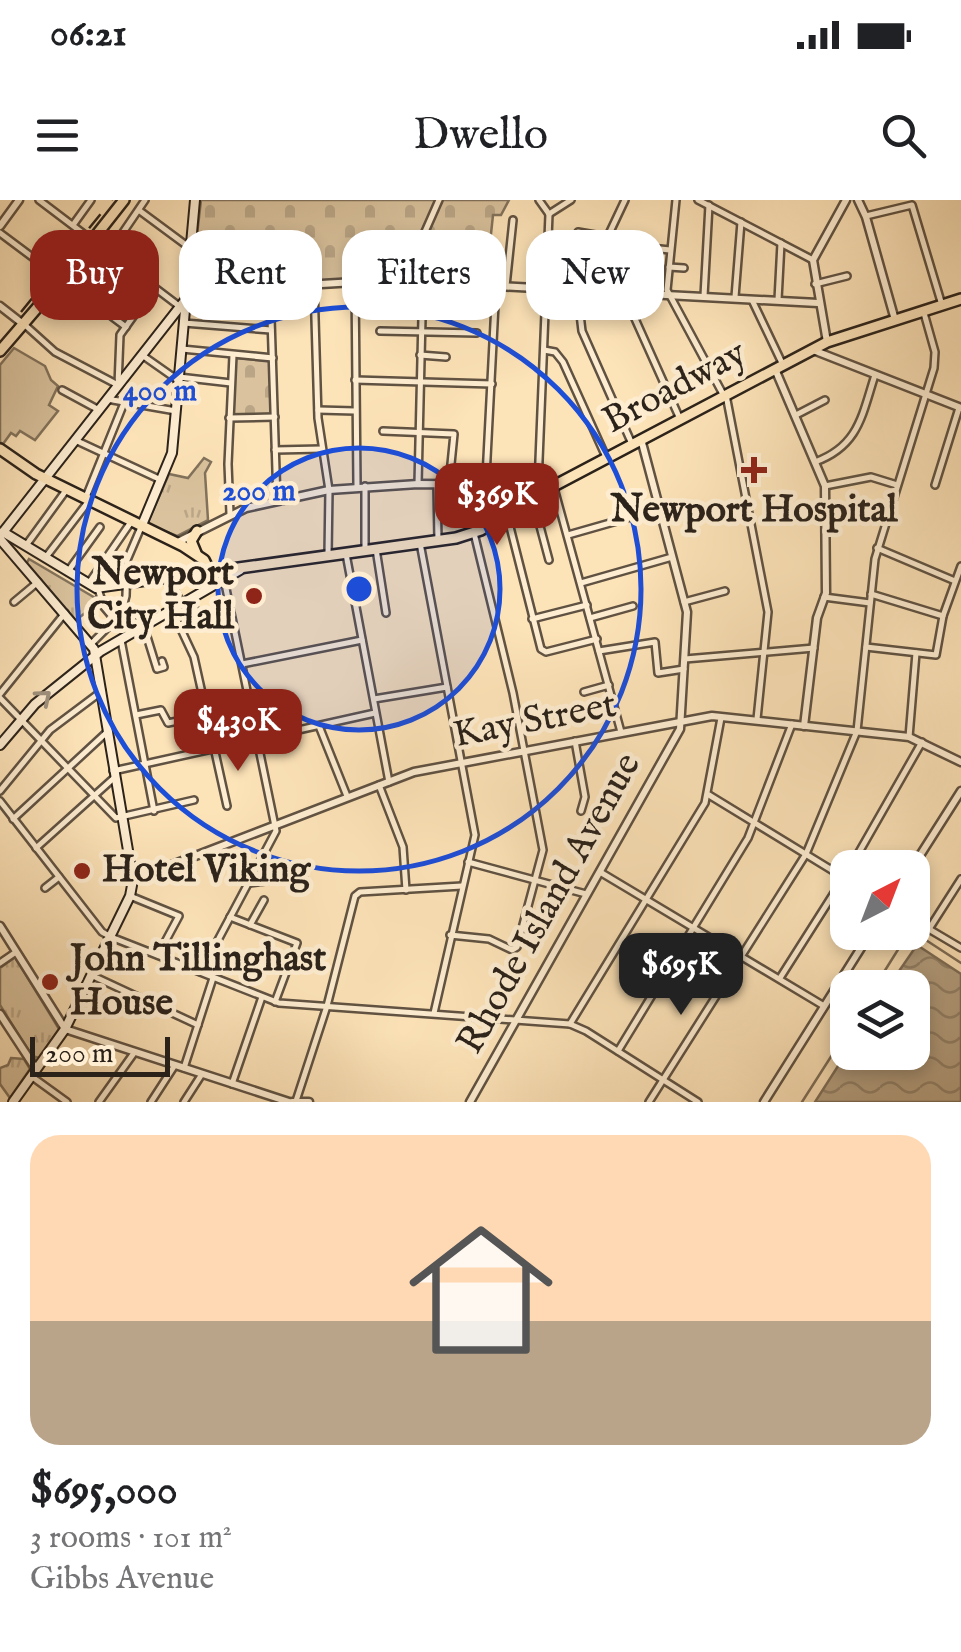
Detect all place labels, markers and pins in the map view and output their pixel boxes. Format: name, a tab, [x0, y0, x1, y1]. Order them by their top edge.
marker: Newport Hospital	[741, 457, 767, 483]
pin: $369K	[427, 463, 567, 548]
place label: Newport Hospital	[610, 487, 898, 535]
place label: Newport City Hall	[87, 550, 235, 642]
centre of rings	[341, 571, 377, 607]
marker: Newport City Hall	[243, 585, 265, 607]
pin: $430K	[168, 689, 308, 774]
place label: Hotel Viking	[102, 847, 311, 895]
marker: Hotel Viking	[71, 860, 93, 882]
pin: $695K	[611, 933, 751, 1018]
place label: John Tillinghast House	[65, 936, 326, 1028]
marker: John Tillinghast House	[39, 971, 61, 993]

